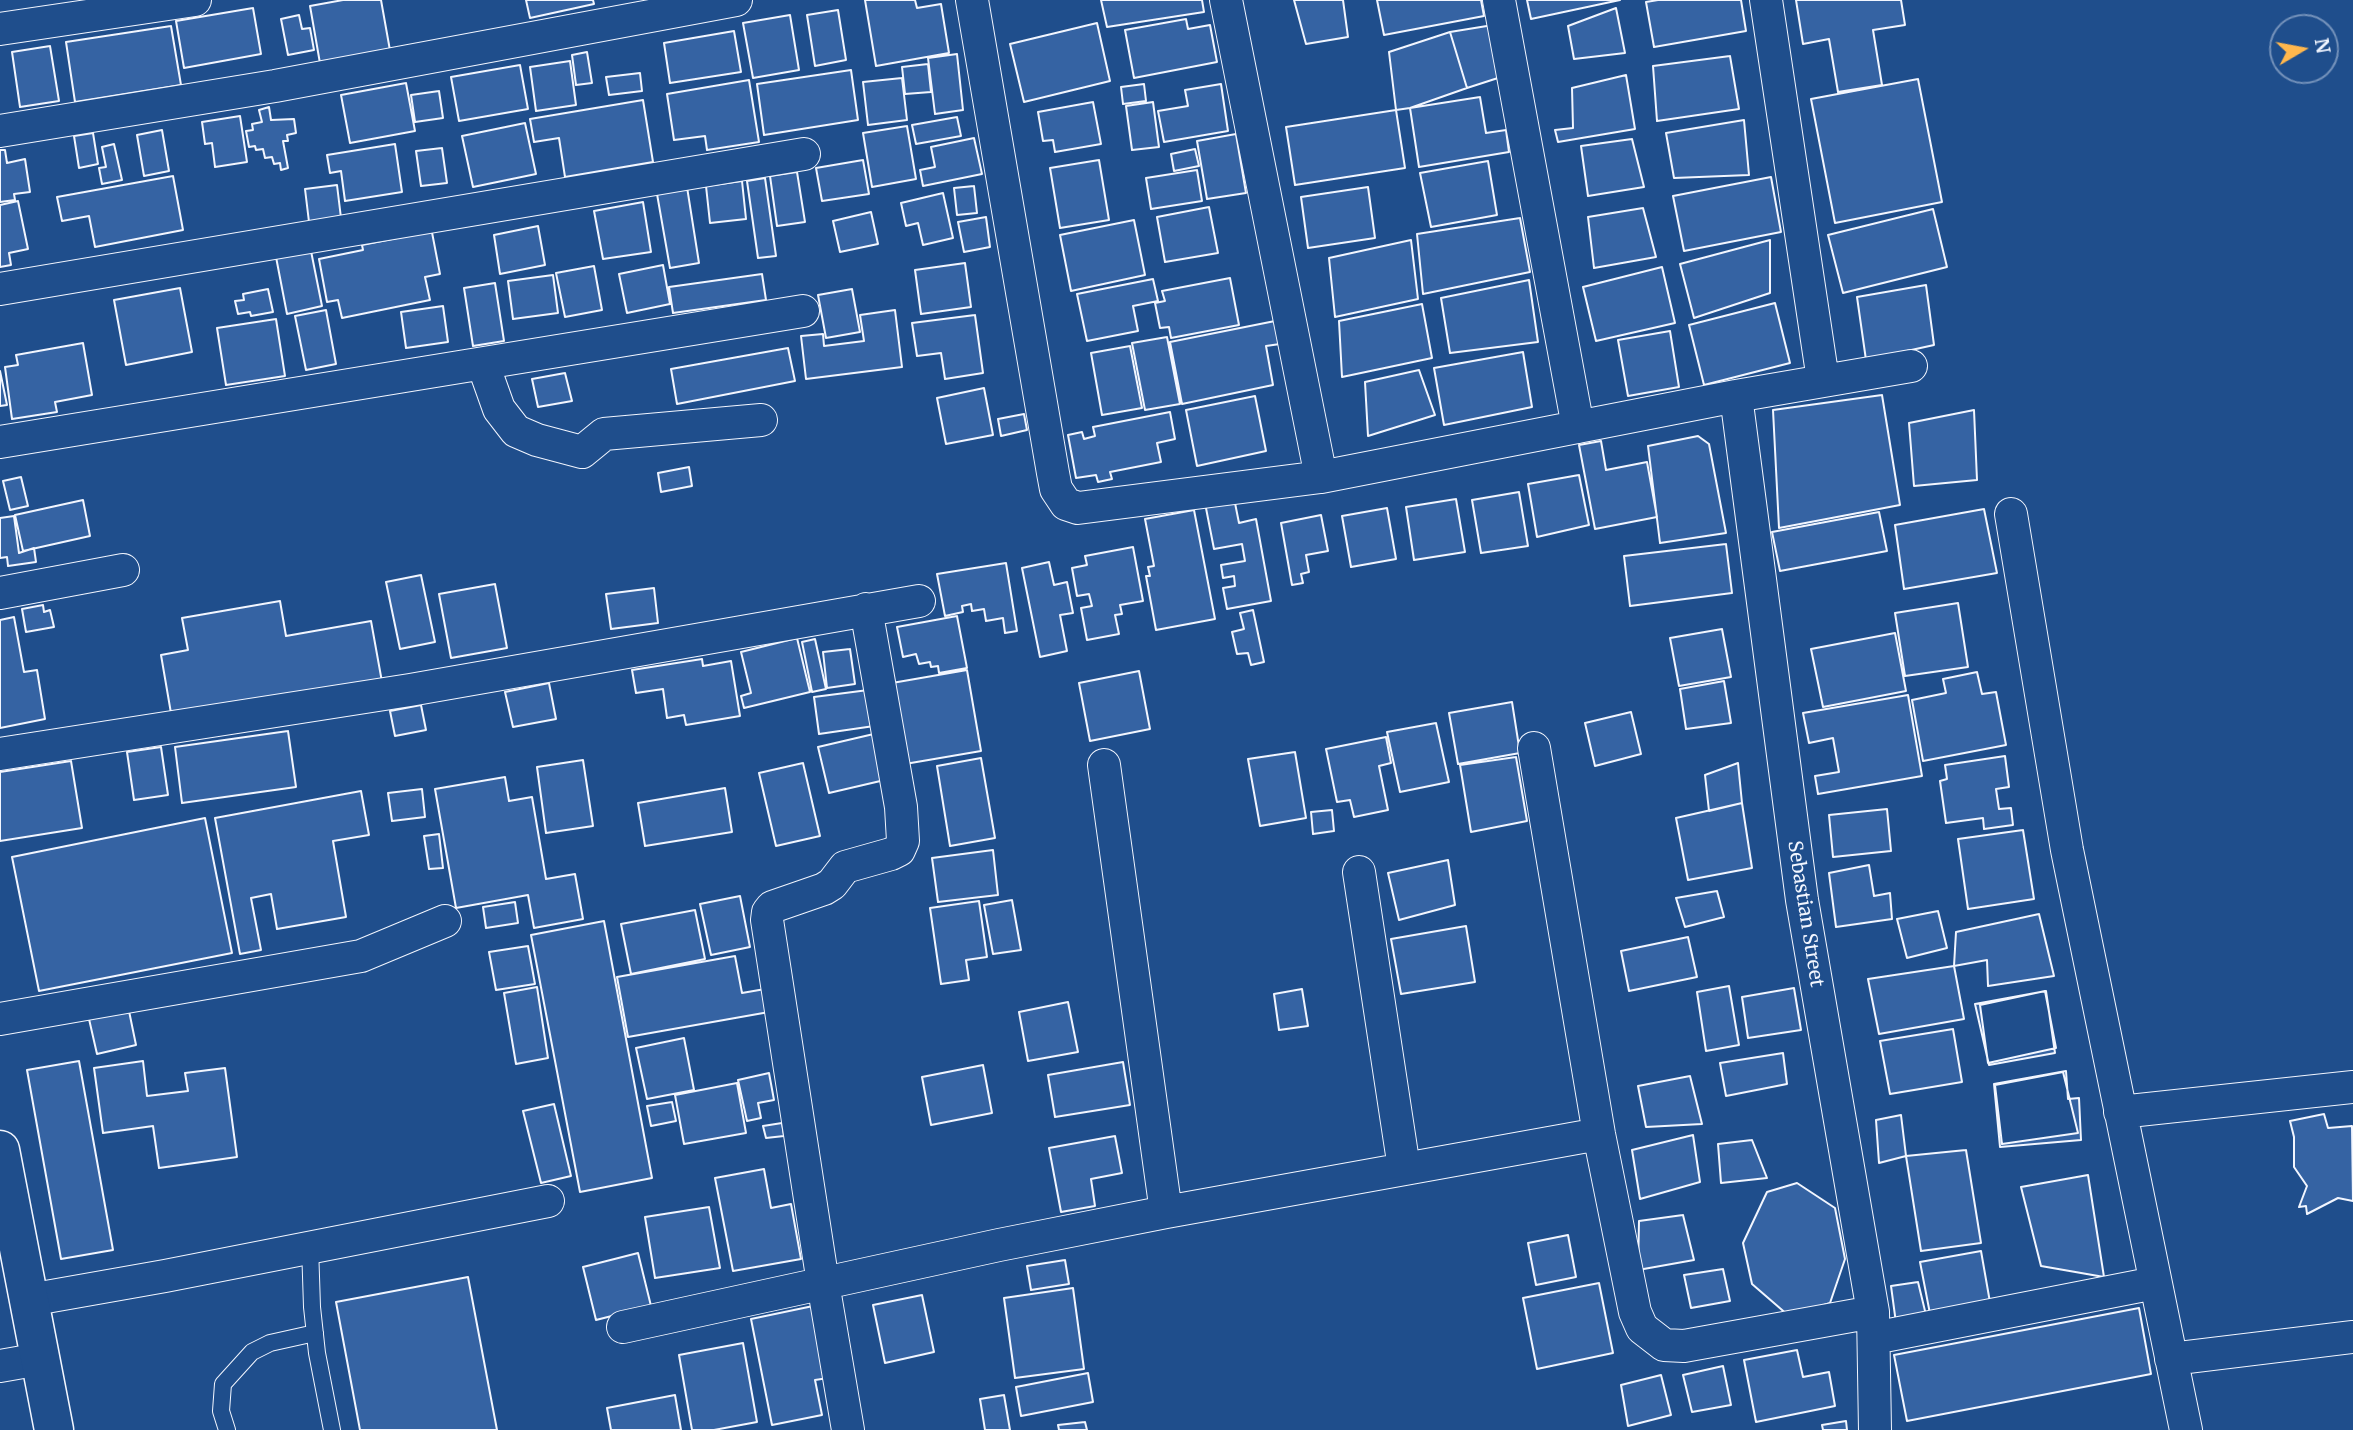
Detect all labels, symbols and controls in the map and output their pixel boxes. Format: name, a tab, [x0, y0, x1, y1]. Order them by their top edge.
north arrow	[2269, 14, 2339, 84]
text: N	[2310, 36, 2336, 55]
street label: Sebastian Street	[1782, 839, 1828, 989]

